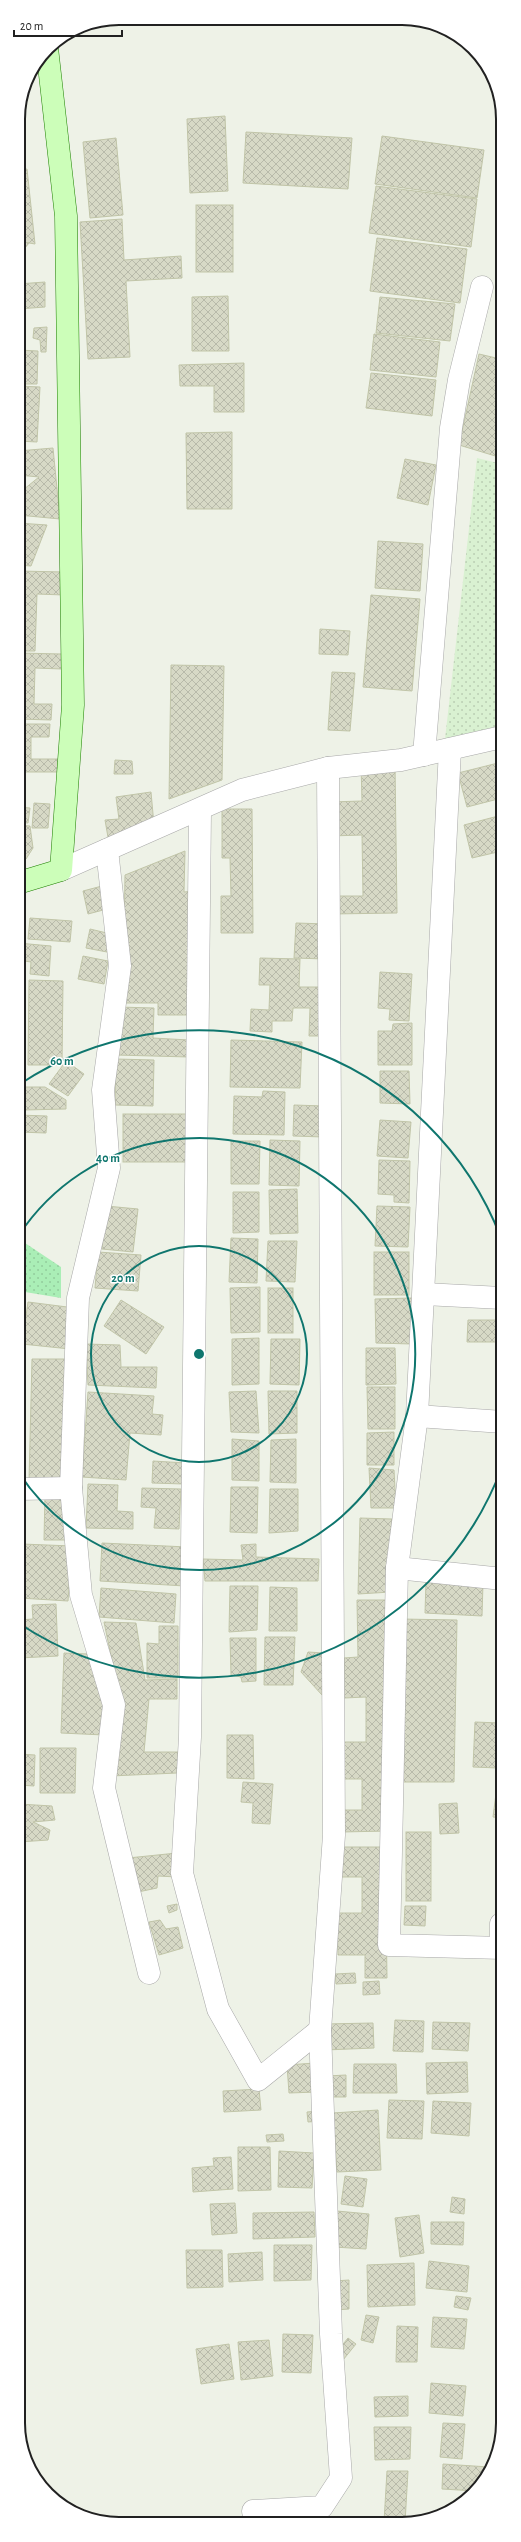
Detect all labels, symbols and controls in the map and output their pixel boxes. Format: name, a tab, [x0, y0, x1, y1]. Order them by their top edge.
scale bar	[14, 12, 122, 38]
text: 20 m	[20, 20, 43, 32]
text: 60 m	[50, 1055, 74, 1067]
text: 40 m	[96, 1152, 120, 1164]
text: 20 m	[111, 1272, 135, 1284]
centre of rings	[192, 1347, 206, 1361]

